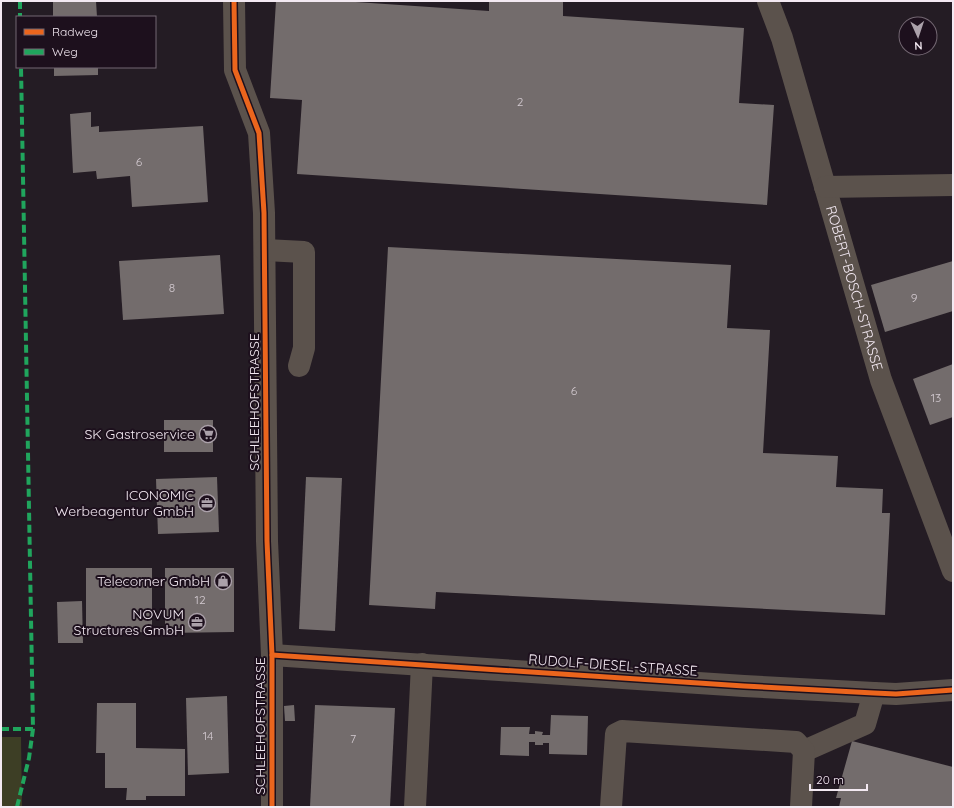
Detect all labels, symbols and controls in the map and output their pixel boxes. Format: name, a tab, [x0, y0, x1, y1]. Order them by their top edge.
legend	[16, 16, 156, 68]
north arrow	[898, 16, 938, 56]
text: Radweg	[52, 24, 98, 39]
text: N	[914, 39, 923, 53]
text: Weg	[52, 44, 78, 59]
house number: 2	[517, 94, 524, 109]
house number: 6	[136, 154, 143, 169]
street label: ROBERT-BOSCH-STRASSE	[822, 203, 887, 373]
house number: 8	[169, 280, 175, 295]
house number: 9	[911, 290, 918, 305]
street label: SCHLEEHOFSTRASSE	[245, 333, 263, 471]
house number: 6	[571, 383, 578, 398]
house number: 13	[931, 390, 941, 405]
supermarket icon: SK Gastroservice	[198, 424, 218, 444]
place label: SK Gastroservice	[84, 425, 195, 443]
place label: ICONOMIC Werbeagentur GmbH	[55, 486, 194, 520]
office icon: ICONOMIC Werbeagentur GmbH	[197, 493, 217, 513]
shop icon: Telecorner GmbH	[213, 571, 233, 591]
place label: Telecorner GmbH	[97, 572, 210, 590]
house number: 12	[194, 592, 206, 607]
place label: NOVUM Structures GmbH	[74, 605, 184, 639]
office icon: NOVUM Structures GmbH	[187, 612, 207, 632]
street label: RUDOLF-DIESEL-STRASSE	[528, 650, 698, 680]
street label: SCHLEEHOFSTRASSE	[251, 657, 269, 795]
house number: 14	[203, 728, 213, 743]
house number: 7	[350, 731, 356, 746]
scale bar	[810, 766, 867, 792]
text: 20 m	[816, 772, 844, 787]

